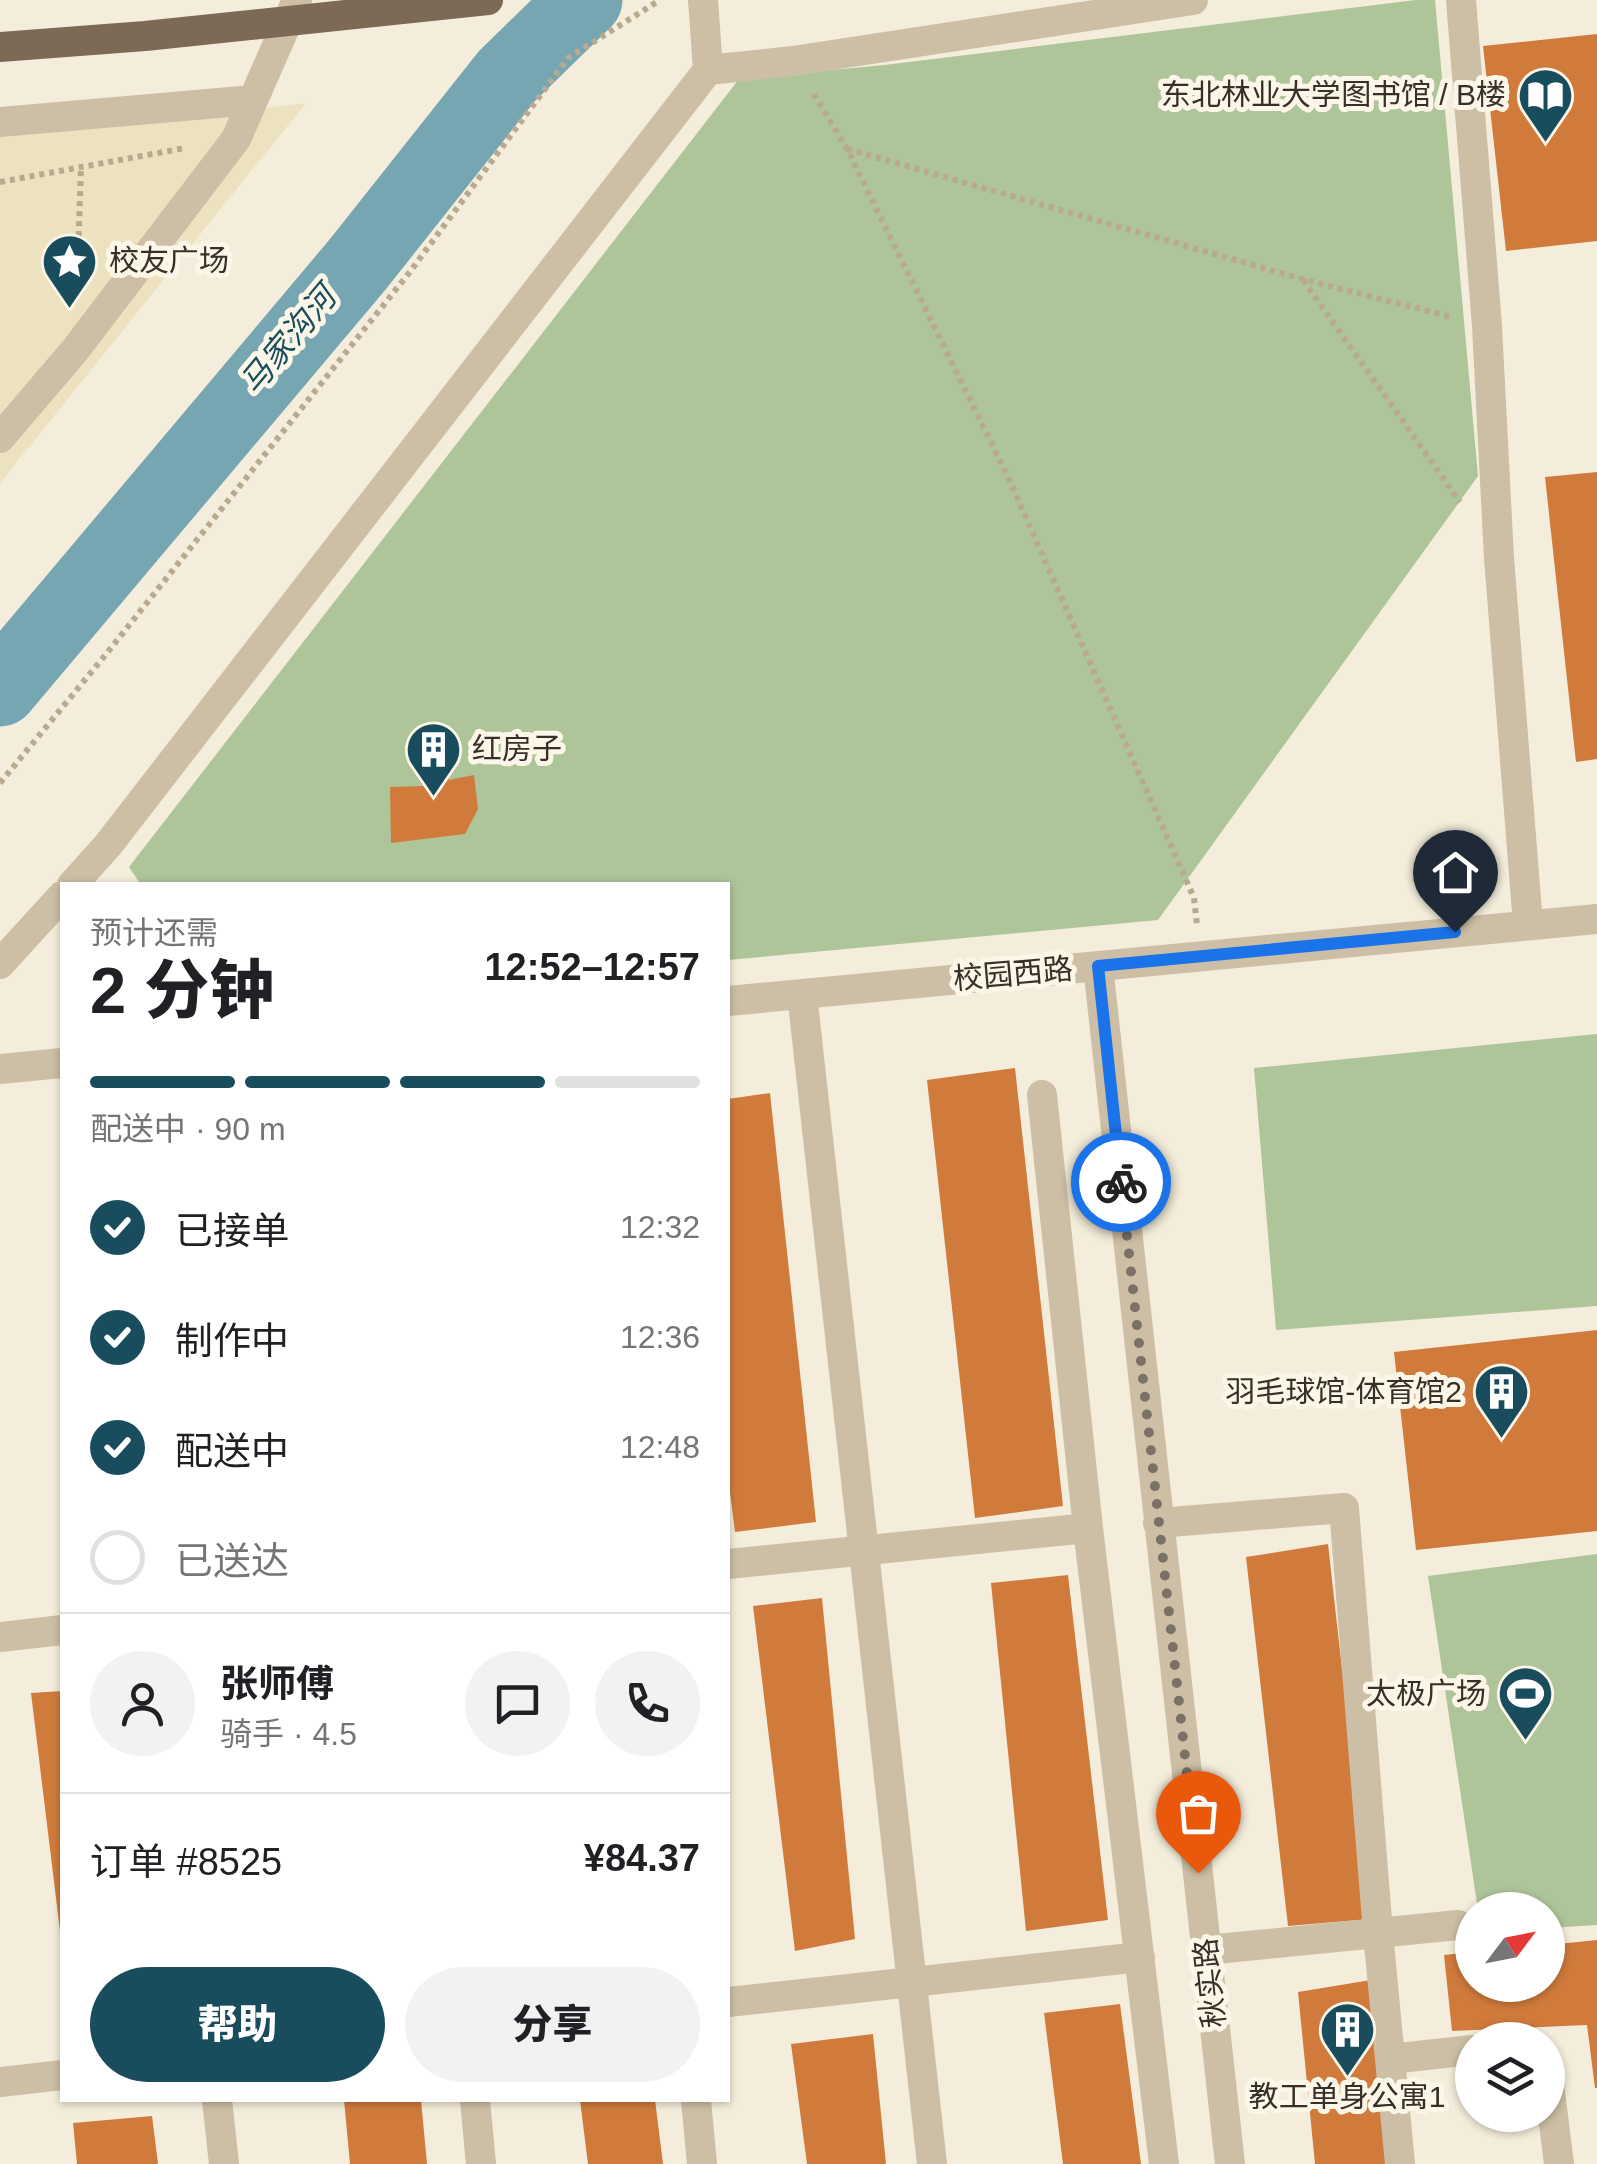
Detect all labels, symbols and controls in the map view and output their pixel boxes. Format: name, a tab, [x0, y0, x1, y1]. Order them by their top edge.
library icon: 东北林业大学图书馆 / B楼	[1515, 65, 1575, 144]
place label: 东北林业大学图书馆 / B楼	[1161, 78, 1506, 111]
place icon: 校友广场	[40, 231, 100, 310]
place label: 校友广场	[109, 244, 229, 277]
water label: 马家沟河	[233, 275, 347, 401]
building icon: 红房子	[403, 719, 463, 798]
place label: 红房子	[472, 732, 562, 765]
pin	[1413, 830, 1498, 933]
icon: home	[1428, 845, 1483, 900]
text: 预计还需	[90, 915, 218, 951]
text: 12:52–12:57	[484, 946, 700, 988]
street label: 校园西路	[952, 952, 1074, 995]
text: 2 分钟	[90, 954, 274, 1027]
text: 配送中 · 90 m	[90, 1111, 286, 1147]
courier	[1071, 1132, 1171, 1232]
icon: bike	[1094, 1155, 1149, 1210]
icon: check	[90, 1200, 145, 1255]
text: 12:32	[620, 1209, 700, 1245]
text: 已接单	[175, 1210, 289, 1252]
icon: check	[90, 1310, 145, 1365]
text: 12:36	[620, 1319, 700, 1355]
text: 制作中	[175, 1320, 289, 1362]
building icon: 羽毛球馆-体育馆2	[1471, 1362, 1531, 1441]
place label: 羽毛球馆-体育馆2	[1225, 1375, 1462, 1408]
icon: check	[90, 1420, 145, 1475]
text: 12:48	[620, 1429, 700, 1465]
text: 配送中	[175, 1430, 289, 1472]
text: 已送达	[175, 1540, 289, 1582]
button: person	[90, 1651, 195, 1756]
button: chat	[465, 1651, 570, 1756]
button: phone	[595, 1651, 700, 1756]
text: 张师傅	[220, 1663, 334, 1705]
sports icon: 太极广场	[1495, 1664, 1555, 1743]
place label: 太极广场	[1366, 1677, 1486, 1710]
text: 骑手 · 4.5	[220, 1716, 357, 1752]
pin	[1156, 1771, 1241, 1874]
icon: bag	[1171, 1786, 1226, 1841]
text: ¥84.37	[584, 1837, 700, 1879]
text: 订单 #8525	[90, 1841, 282, 1883]
north arrow	[1455, 1892, 1565, 2002]
map controls	[1455, 1892, 1565, 2132]
street label: 秋实路	[1188, 1937, 1231, 2030]
button: 帮助	[90, 1967, 385, 2082]
button: 分享	[405, 1967, 700, 2082]
building icon: 教工单身公寓1	[1317, 1999, 1377, 2078]
button: layers	[1455, 2022, 1565, 2132]
place label: 教工单身公寓1	[1249, 2080, 1445, 2113]

